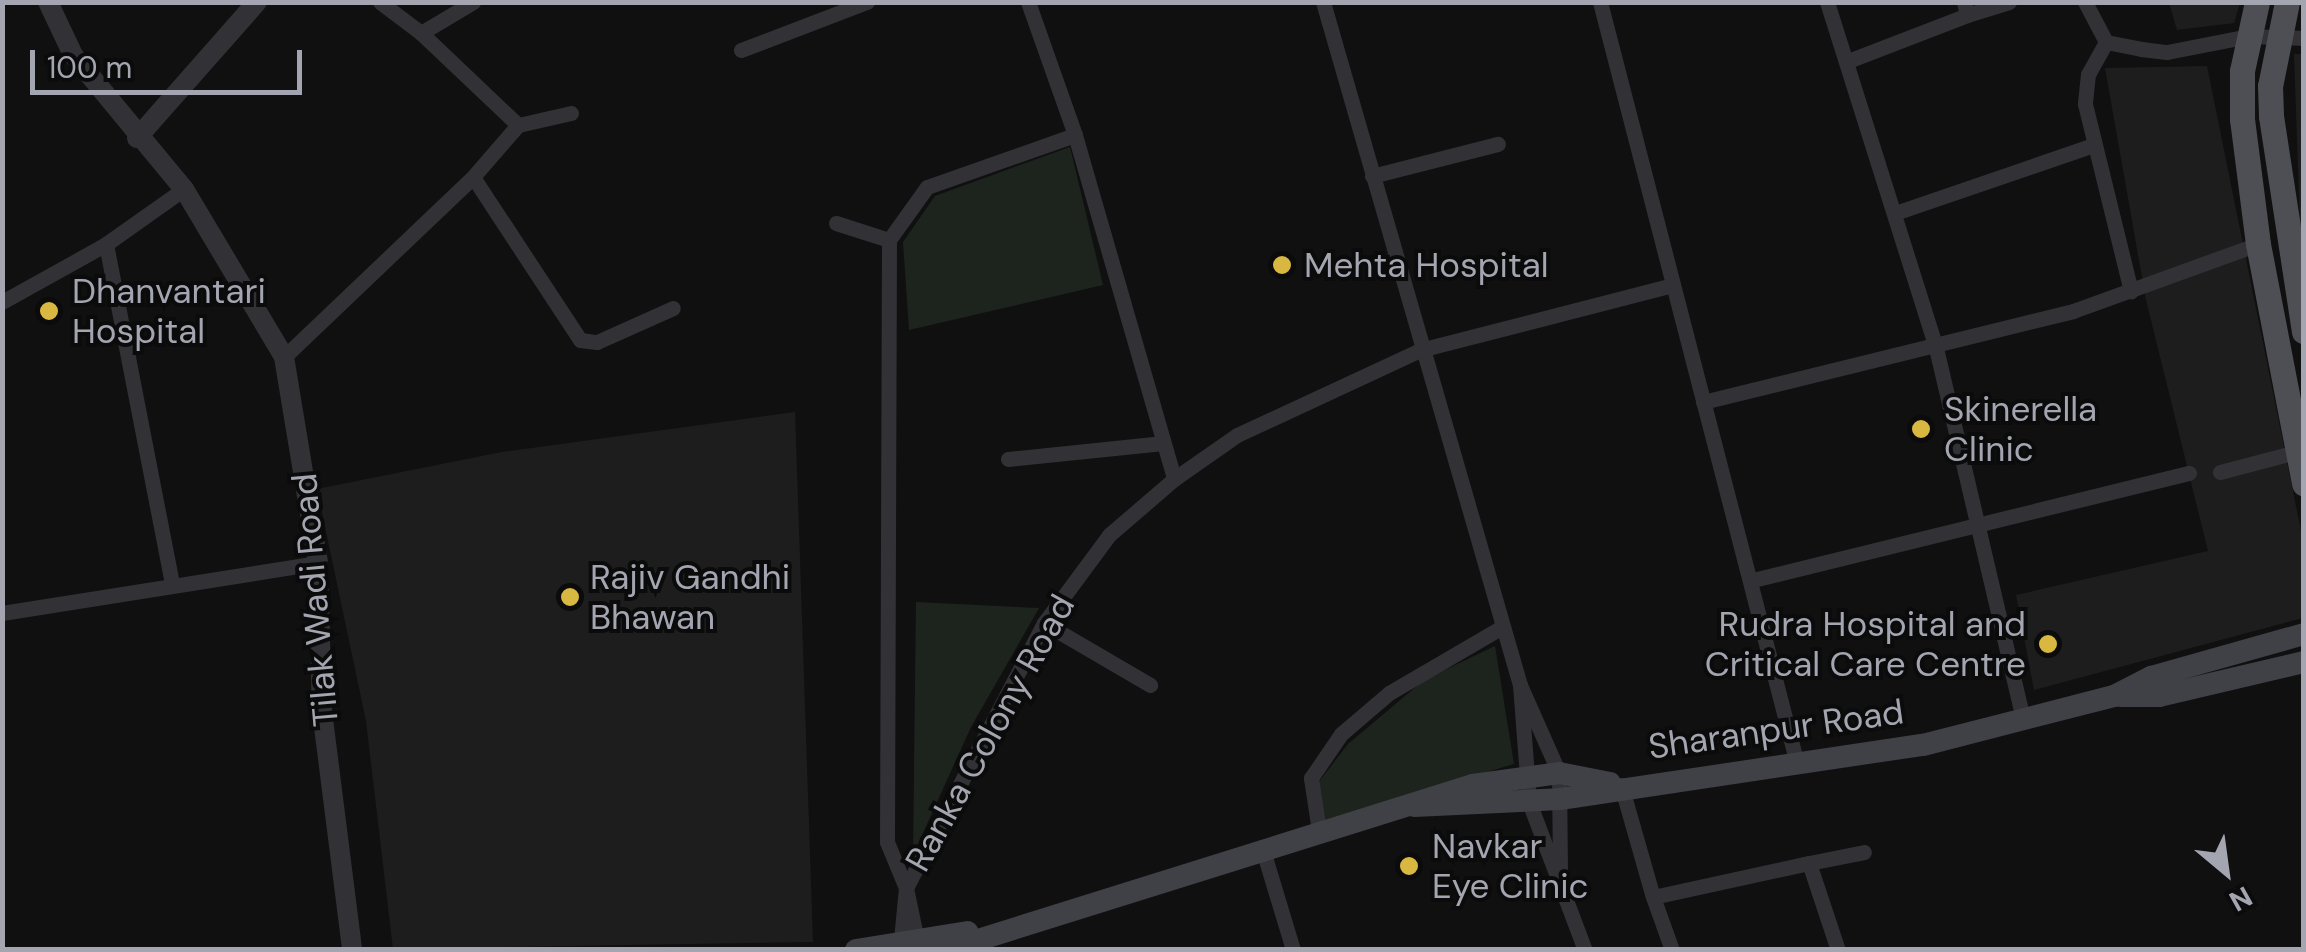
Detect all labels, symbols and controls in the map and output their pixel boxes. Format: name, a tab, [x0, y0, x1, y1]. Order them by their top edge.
scale bar	[35, 30, 308, 92]
text: 100 m	[47, 48, 132, 87]
place label: Mehta Hospital	[1304, 244, 1549, 286]
marker: Mehta Hospital	[1269, 252, 1295, 278]
place label: Dhanvantari Hospital	[72, 270, 266, 352]
marker: Dhanvantari Hospital	[36, 298, 62, 324]
place label: Skinerella Clinic	[1944, 388, 2097, 470]
marker: Skinerella Clinic	[1908, 416, 1934, 442]
street label: Tilak Wadi Road	[283, 472, 347, 728]
place label: Rajiv Gandhi Bhawan	[590, 556, 790, 638]
marker: Rajiv Gandhi Bhawan	[559, 586, 581, 608]
street label: Ranka Colony Road	[897, 587, 1083, 879]
place label: Rudra Hospital and Critical Care Centre	[1705, 603, 2026, 685]
marker: Rudra Hospital and Critical Care Centre	[2035, 631, 2061, 657]
street label: Sharanpur Road	[1646, 690, 1906, 768]
north arrow	[2176, 822, 2276, 922]
place label: Navkar Eye Clinic	[1432, 825, 1589, 907]
marker: Navkar Eye Clinic	[1396, 853, 1422, 879]
text: N	[2223, 878, 2259, 920]

